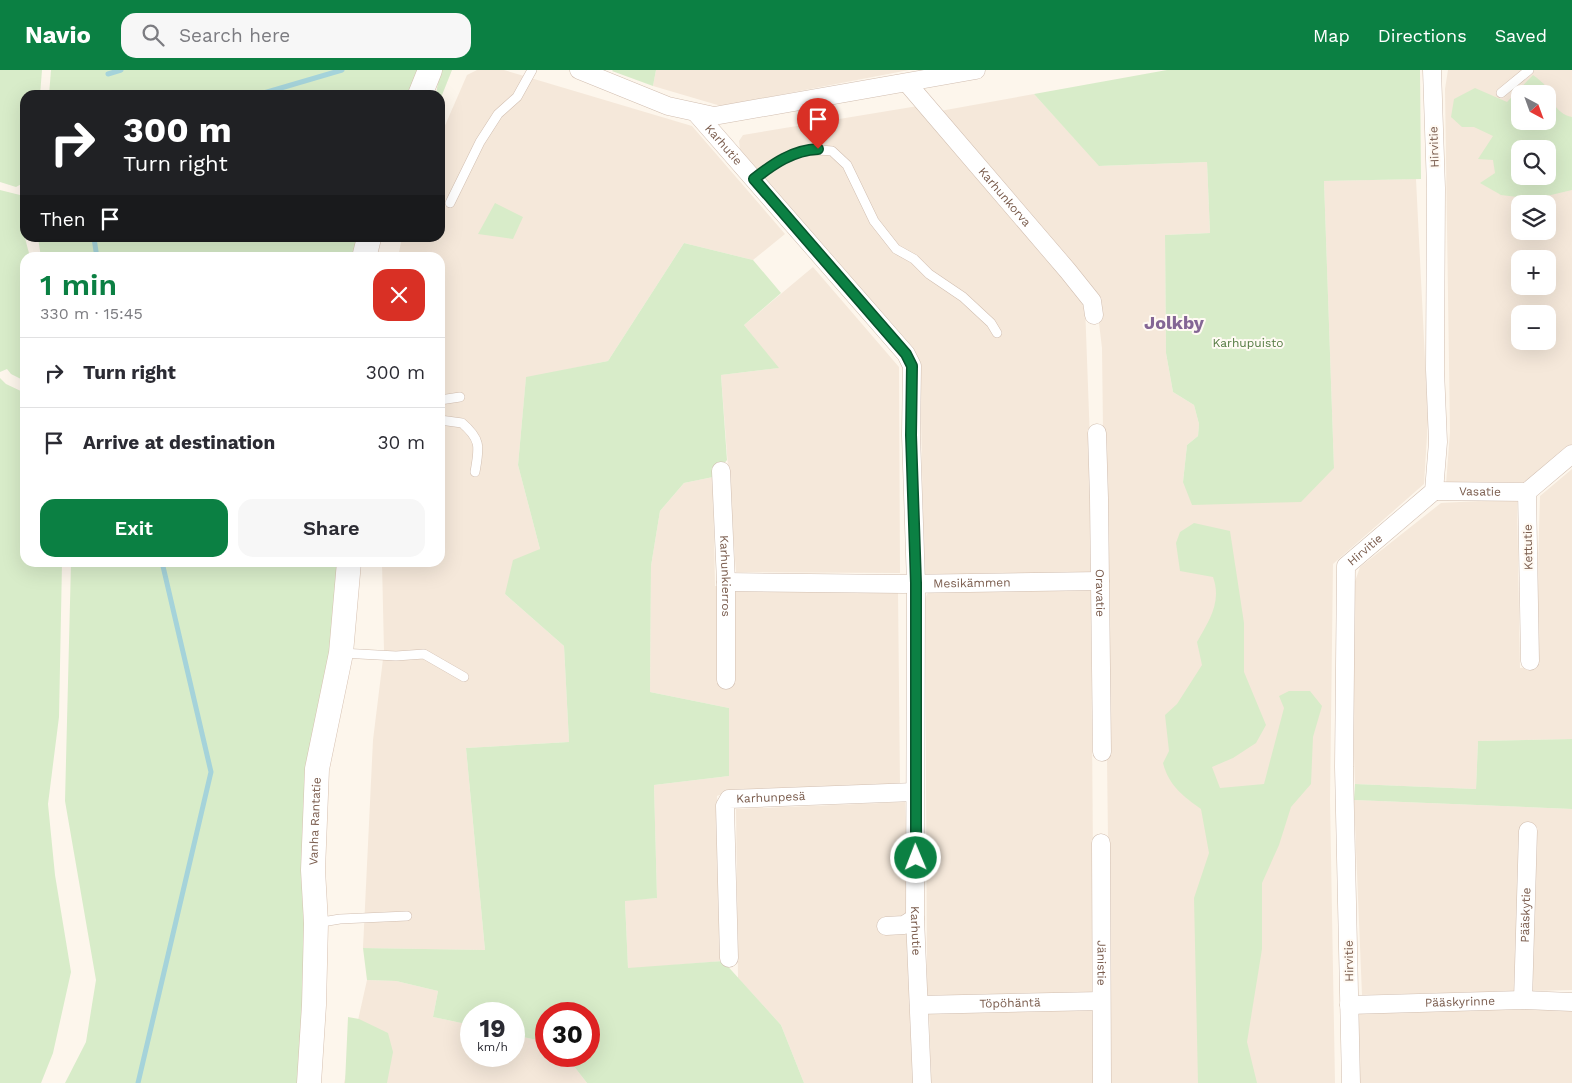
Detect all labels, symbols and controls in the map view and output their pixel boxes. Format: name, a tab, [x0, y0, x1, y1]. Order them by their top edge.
search box	[121, 13, 471, 58]
text: Navio	[25, 21, 91, 49]
icon: search	[139, 21, 167, 49]
text: Search here	[179, 24, 290, 47]
text: Map	[1313, 25, 1350, 46]
text: Directions	[1378, 25, 1467, 46]
text: Saved	[1495, 25, 1547, 46]
north arrow	[1511, 85, 1556, 130]
map controls	[1511, 85, 1556, 350]
pin	[797, 98, 839, 149]
icon: arrive	[804, 105, 832, 133]
text: 300 m	[123, 109, 232, 151]
icon: right	[40, 110, 105, 175]
street label: Karhutie	[702, 121, 745, 168]
street label: Hirvitie	[1426, 126, 1442, 168]
button: search	[1511, 140, 1556, 185]
text: Turn right	[123, 151, 228, 176]
street label: Karhunkorva	[975, 165, 1034, 229]
button: layers	[1511, 195, 1556, 240]
icon: arrive	[96, 205, 124, 233]
text: Then	[40, 208, 86, 231]
button: +	[1511, 250, 1556, 295]
text: 1 min	[40, 267, 117, 302]
button: close	[373, 269, 425, 321]
text: 330 m · 15:45	[40, 304, 143, 323]
button: −	[1511, 305, 1556, 350]
district label: Jolkby	[1144, 312, 1205, 333]
park label: Karhupuisto	[1213, 336, 1283, 350]
icon: right	[40, 359, 68, 387]
text: Turn right	[83, 361, 176, 384]
text: 300 m	[366, 361, 425, 384]
icon: arrive	[40, 429, 68, 457]
text: Arrive at destination	[83, 431, 275, 454]
text: 30 m	[378, 431, 425, 454]
street label: Vasatie	[1459, 484, 1501, 499]
button: Exit	[40, 499, 228, 557]
button: Share	[238, 499, 425, 557]
street label: Kettutie	[1521, 524, 1535, 570]
street label: Hirvitie	[1345, 531, 1385, 569]
street label: Karhunkierros	[717, 535, 733, 617]
street label: Oravatie	[1093, 569, 1107, 617]
street label: Mesikämmen	[933, 575, 1011, 591]
street label: Vanha Rantatie	[306, 777, 324, 866]
street label: Karhunpesä	[736, 789, 806, 806]
position arrow	[889, 831, 941, 883]
street label: Pääskytie	[1518, 887, 1533, 943]
street label: Karhutie	[908, 906, 924, 956]
street label: Jänistie	[1094, 940, 1109, 986]
street label: Hirvitie	[1342, 940, 1356, 982]
street label: Pääskyrinne	[1425, 994, 1495, 1010]
street label: Töpöhäntä	[979, 995, 1041, 1011]
speed limit sign: 30	[535, 1002, 600, 1067]
text: 19	[479, 1014, 506, 1043]
text: km/h	[477, 1040, 508, 1054]

